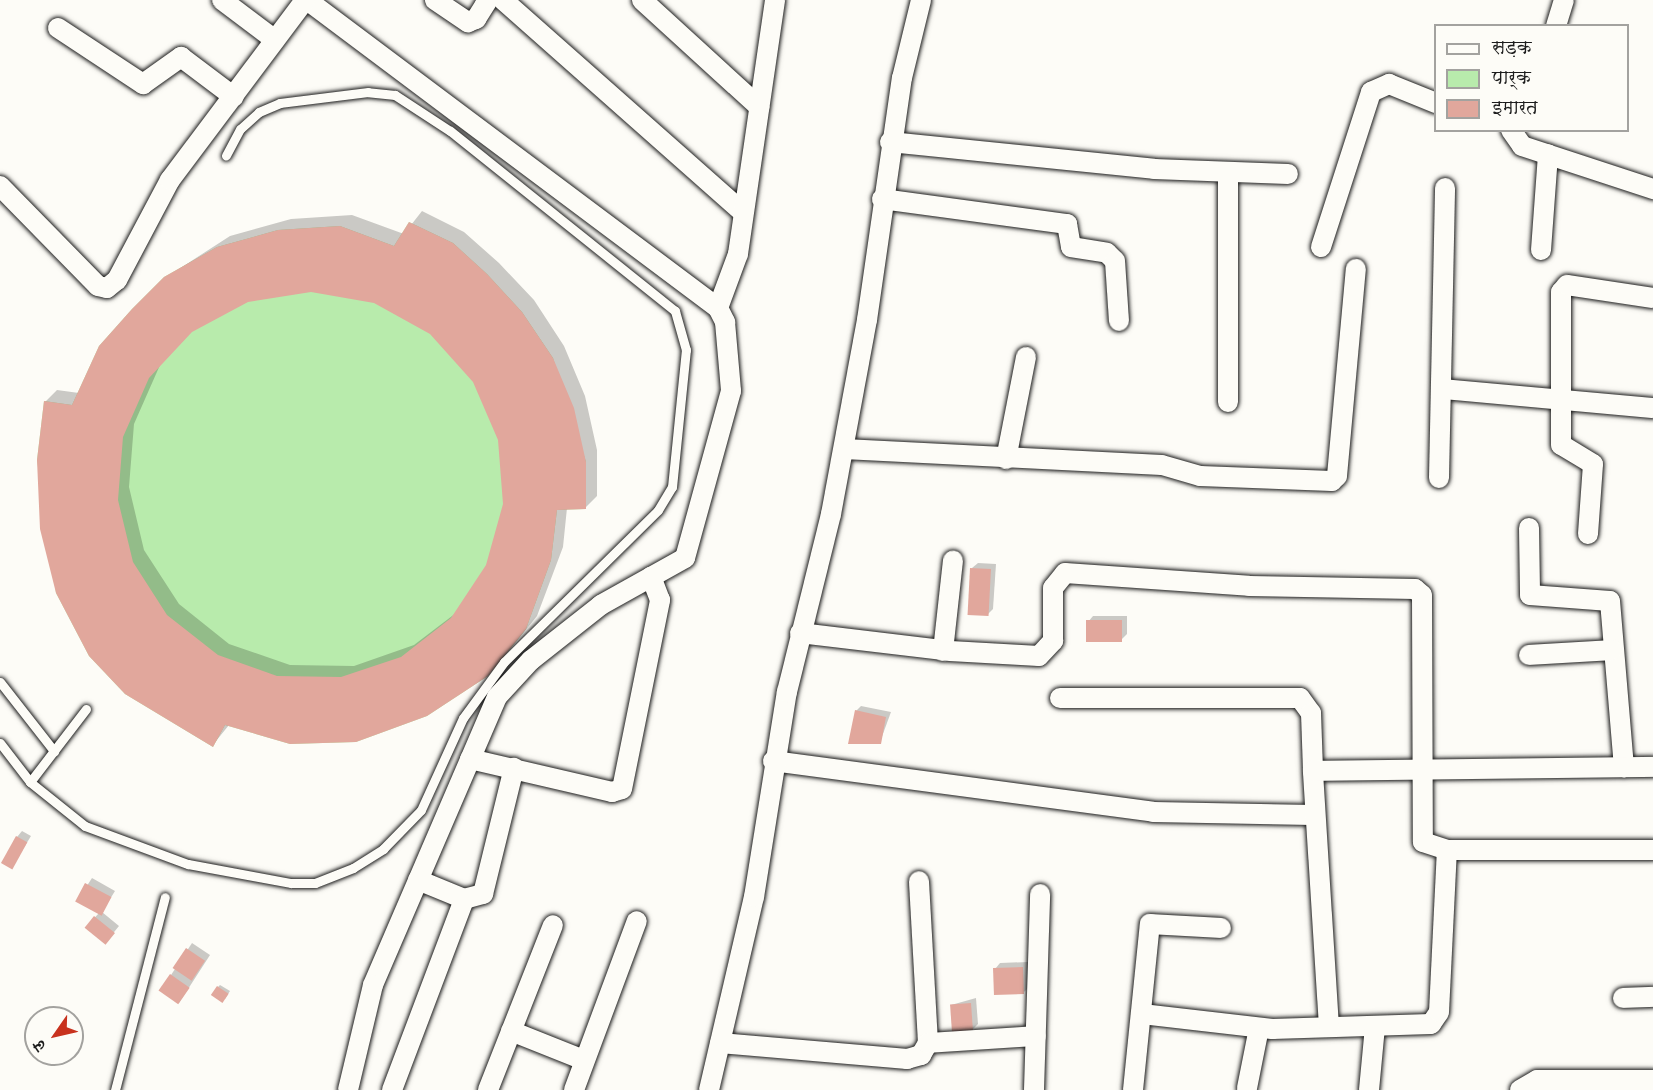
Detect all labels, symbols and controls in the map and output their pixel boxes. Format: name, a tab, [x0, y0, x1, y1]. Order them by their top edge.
legend	[1434, 24, 1629, 132]
text: सड़क	[1492, 37, 1532, 62]
text: पार्क	[1492, 67, 1531, 92]
text: इमारत	[1492, 97, 1538, 122]
north arrow	[24, 1006, 84, 1066]
text: उ	[28, 1035, 52, 1055]

